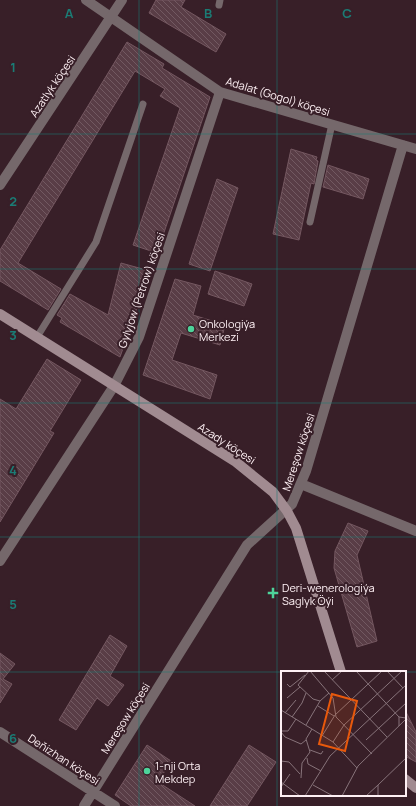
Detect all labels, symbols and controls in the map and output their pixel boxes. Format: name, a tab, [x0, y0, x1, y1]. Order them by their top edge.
text: A	[65, 4, 74, 22]
text: B	[204, 4, 212, 22]
text: C	[342, 4, 352, 22]
street label: Azatlyk köçesi	[26, 52, 78, 120]
text: 1	[10, 58, 16, 76]
street label: Adalat (Gogol) köçesi	[224, 73, 332, 119]
text: 2	[9, 192, 17, 210]
street label: Gylyjow (Petrow) köçesi	[114, 230, 168, 350]
place label: Onkologiýa Merkezi	[199, 316, 255, 344]
marker: Onkologiýa Merkezi	[186, 324, 196, 334]
text: 3	[9, 326, 17, 344]
street label: Mereşow köçesi	[278, 411, 318, 493]
street label: Azady köçesi	[195, 419, 259, 467]
text: 4	[9, 461, 17, 479]
place label: Deri-wenerologiýa Saglyk Öýi	[282, 580, 375, 608]
marker: Deri-wenerologiýa Saglyk Öýi	[267, 587, 279, 599]
text: 5	[9, 595, 17, 613]
inset map	[281, 671, 406, 796]
street label: Mereşow köçesi	[97, 680, 153, 756]
text: 6	[9, 729, 17, 747]
street label: Deňizhan köçesi	[25, 730, 103, 788]
place label: 1-nji Orta Mekdep	[155, 758, 200, 786]
marker: 1-nji Orta Mekdep	[142, 766, 152, 776]

